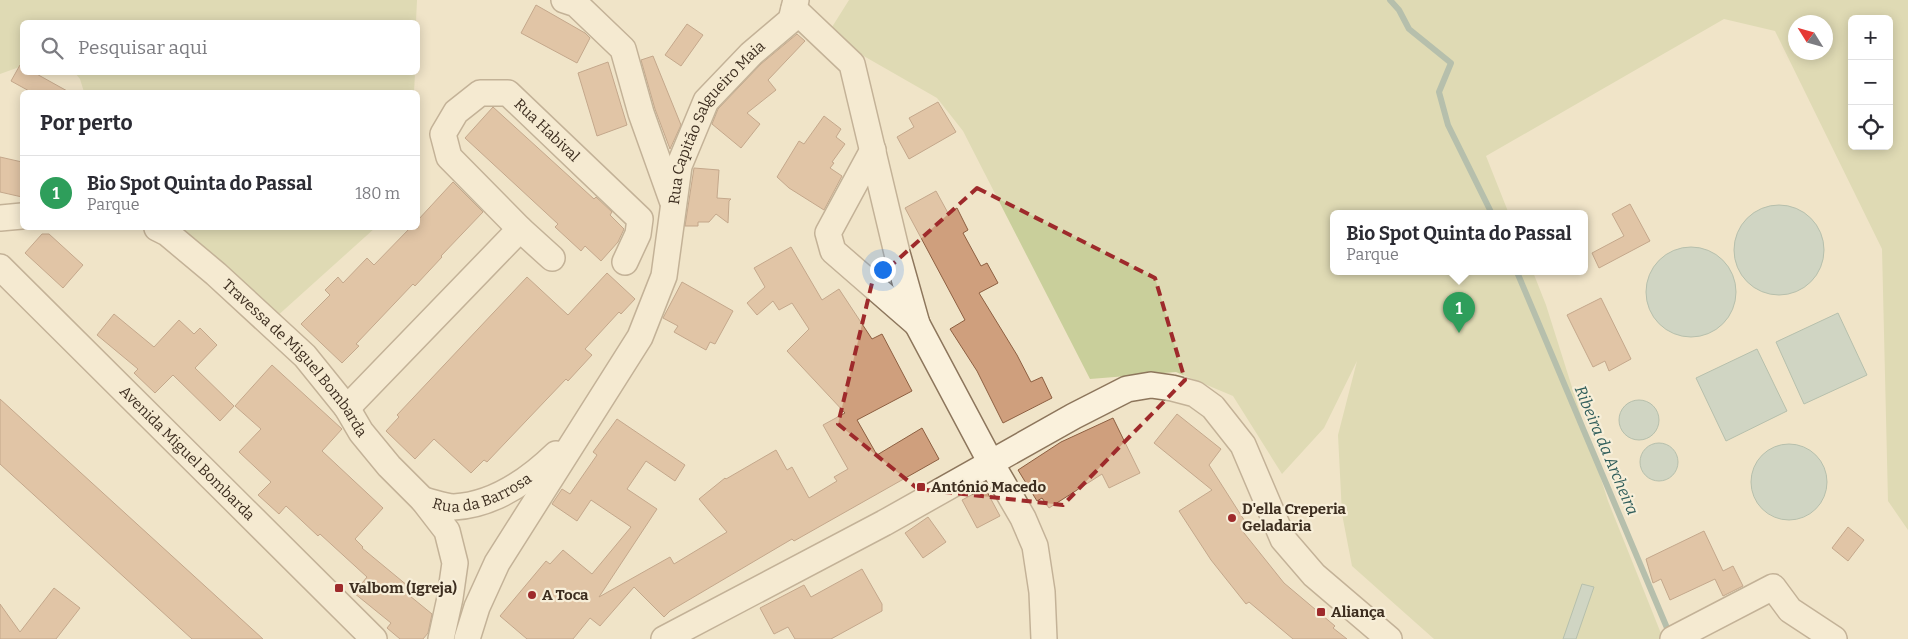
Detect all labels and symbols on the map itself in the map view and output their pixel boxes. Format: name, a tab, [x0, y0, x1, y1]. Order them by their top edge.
north arrow	[1788, 15, 1833, 60]
street label: Rua Capitão Salgueiro Maia	[665, 37, 769, 206]
street label: Rua Habival	[511, 95, 583, 165]
your location	[870, 257, 896, 283]
street label: Travessa de Miguel Bombarda	[219, 276, 371, 441]
pin: 1	[1443, 292, 1475, 333]
street label: Avenida Miguel Bombarda	[116, 382, 259, 524]
water label: Ribeira da Archeira	[1571, 383, 1642, 518]
street label: Rua da Barrosa	[430, 469, 535, 516]
place label: António Macedo	[931, 478, 1046, 496]
marker: António Macedo	[915, 481, 927, 493]
place label: D'ella Creperia Geladaria	[1242, 500, 1347, 535]
marker: D'ella Creperia Geladaria	[1226, 512, 1238, 524]
place label: Valbom (Igreja)	[349, 579, 457, 597]
marker: Valbom (Igreja)	[333, 582, 345, 594]
place label: A Toca	[542, 586, 589, 604]
marker: A Toca	[526, 589, 538, 601]
place label: Aliança	[1331, 603, 1386, 621]
marker: Aliança	[1315, 606, 1327, 618]

